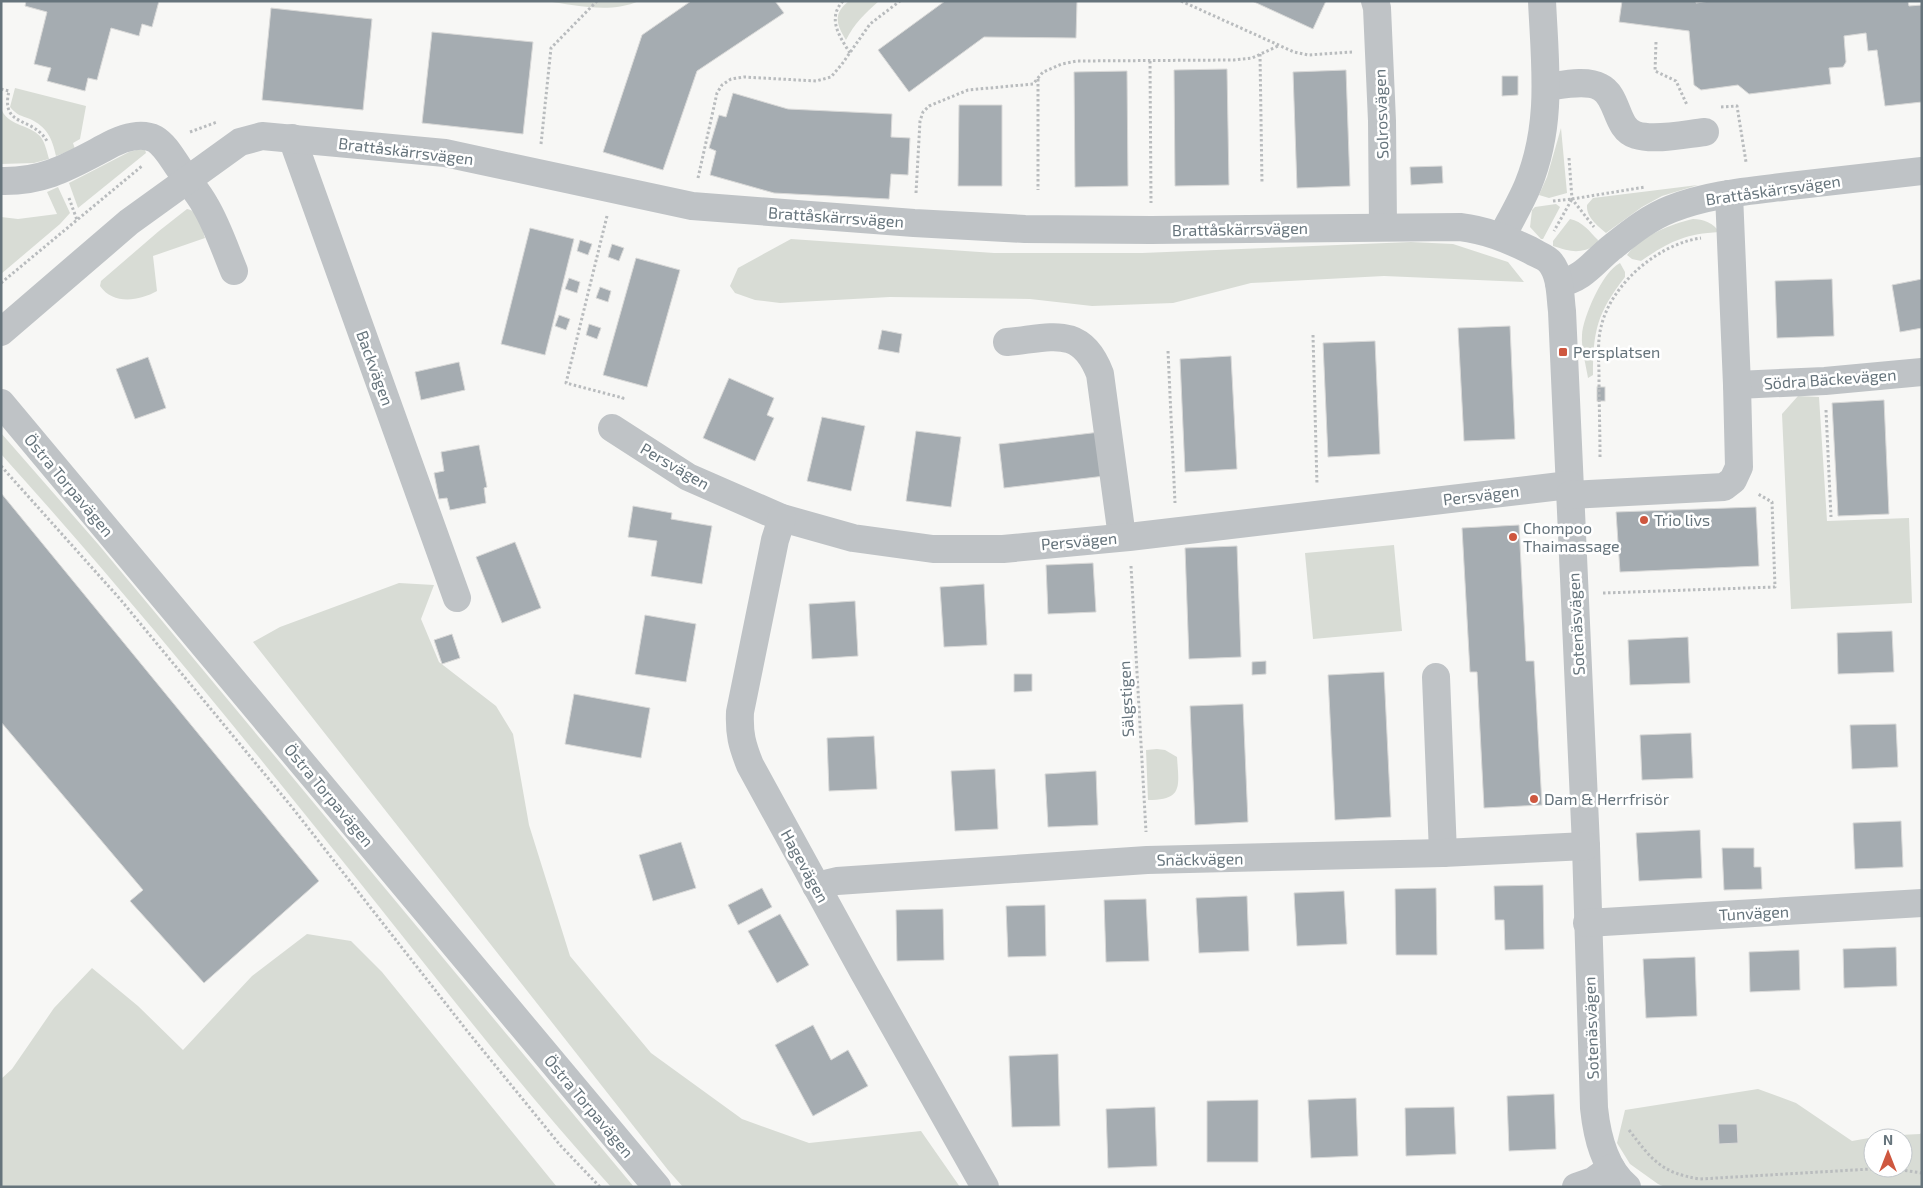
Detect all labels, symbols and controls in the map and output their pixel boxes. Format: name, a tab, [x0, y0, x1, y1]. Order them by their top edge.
street label: Solrosvägen	[1369, 69, 1392, 159]
street label: Brattåskärrsvägen	[337, 133, 475, 168]
street label: Brattåskärrsvägen	[1704, 171, 1842, 208]
street label: Brattåskärrsvägen	[768, 202, 905, 231]
street label: Brattåskärrsvägen	[1172, 218, 1308, 239]
street label: Backvägen	[353, 328, 398, 408]
place label: Persplatsen	[1573, 342, 1660, 361]
marker: Persplatsen	[1557, 346, 1569, 358]
street label: Södra Bäckevägen	[1763, 364, 1897, 393]
street label: Östra Torpavägen	[21, 429, 118, 540]
street label: Persvägen	[637, 438, 713, 493]
street label: Persvägen	[1442, 480, 1520, 509]
place label: Trio livs	[1654, 510, 1710, 529]
marker: Trio livs	[1638, 514, 1650, 526]
place label: Chompoo Thaimassage	[1523, 518, 1620, 555]
street label: Persvägen	[1040, 528, 1118, 553]
marker: Chompoo Thaimassage	[1507, 531, 1519, 543]
street label: Sotenäsvägen	[1563, 572, 1588, 676]
street label: Sälgstigen	[1114, 660, 1137, 738]
street label: Östra Torpavägen	[281, 739, 378, 850]
place label: Dam & Herrfrisör	[1544, 789, 1670, 808]
marker: Dam & Herrfrisör	[1528, 793, 1540, 805]
street label: Hagevägen	[778, 826, 833, 906]
street label: Snäckvägen	[1156, 848, 1244, 869]
street label: Tunvägen	[1718, 901, 1790, 924]
street label: Sotenäsvägen	[1579, 976, 1602, 1080]
street label: Östra Torpavägen	[541, 1050, 638, 1161]
north arrow	[1863, 1128, 1913, 1178]
text: N	[1883, 1131, 1893, 1148]

